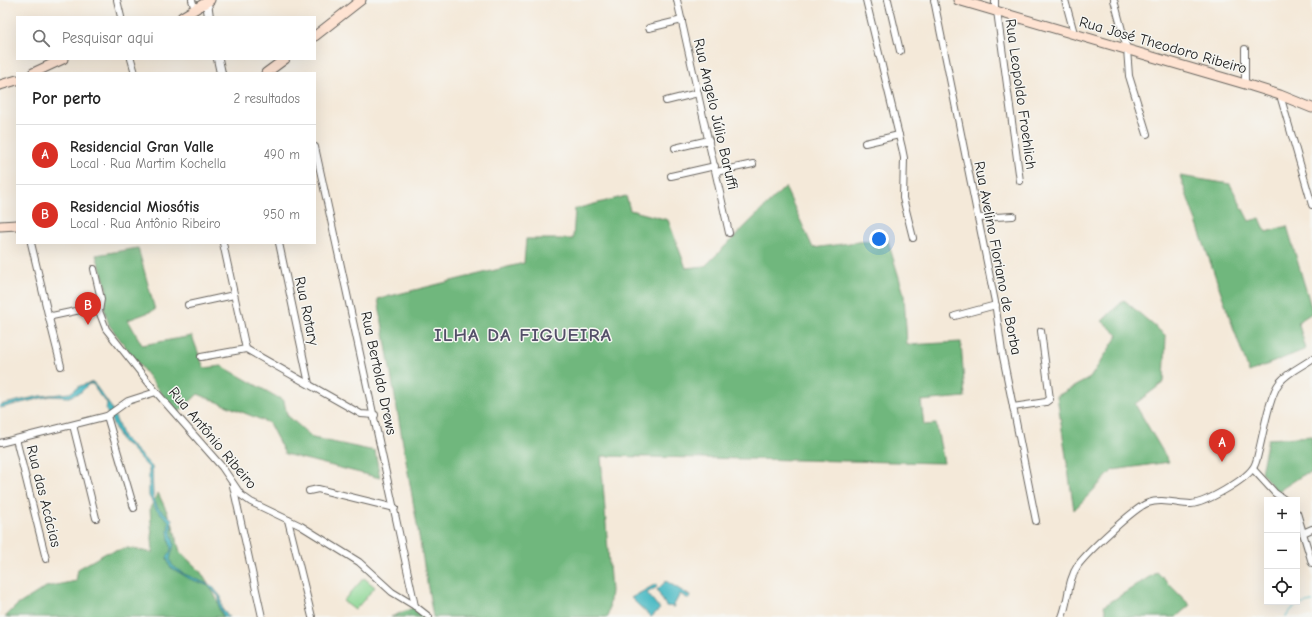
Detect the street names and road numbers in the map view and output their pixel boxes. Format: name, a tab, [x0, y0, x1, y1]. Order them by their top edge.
street label: Rua José Theodoro Ribeiro	[1077, 12, 1249, 78]
street label: Rua Leopoldo Froehlich	[1002, 18, 1040, 170]
street label: Rua Angelo Júlio Baruffi	[690, 37, 742, 191]
street label: Rua Avelino Floriano de Borba	[970, 160, 1026, 356]
street label: Rua Rotary	[291, 275, 323, 347]
street label: Rua Bertoldo Drews	[357, 310, 401, 436]
street label: Rua Antônio Ribeiro	[165, 383, 261, 493]
street label: Rua das Acácias	[23, 443, 65, 549]

